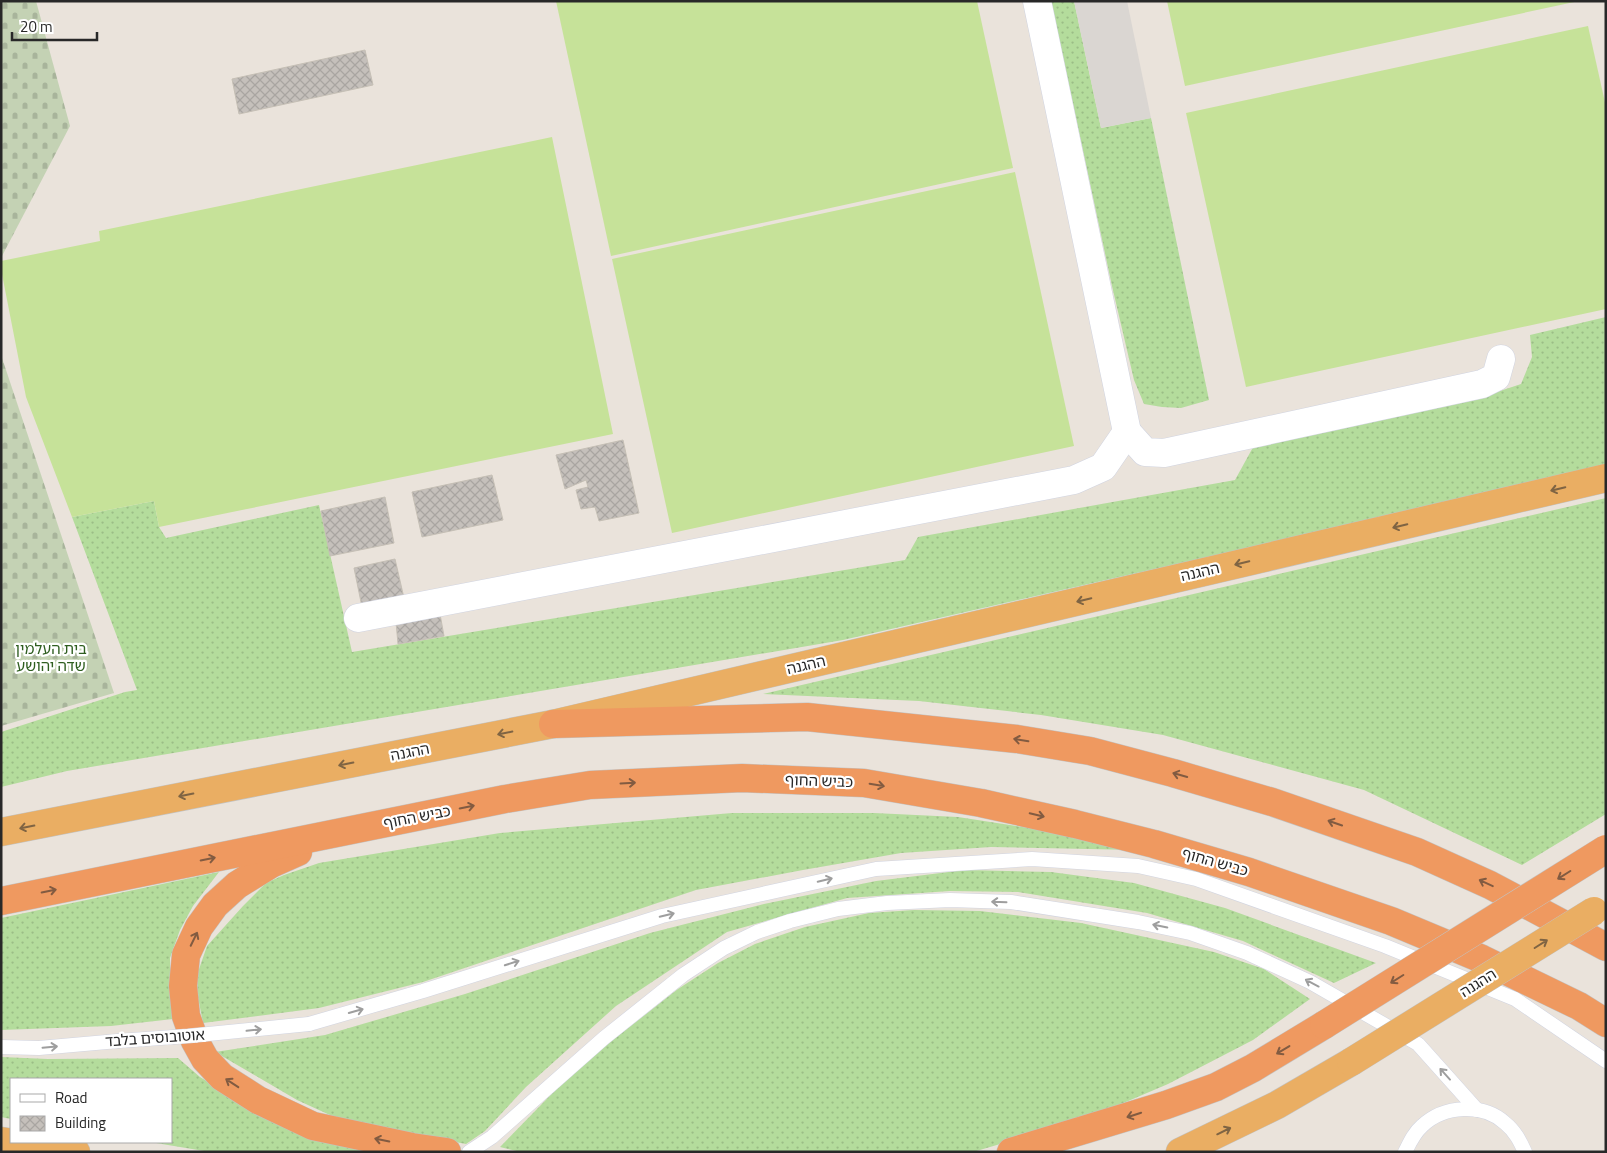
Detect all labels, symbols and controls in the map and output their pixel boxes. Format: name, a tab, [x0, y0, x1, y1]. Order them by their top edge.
scale bar	[12, 10, 98, 42]
text: 20 m	[20, 15, 53, 38]
one-way arrow	[1551, 485, 1567, 494]
one-way arrow	[1393, 522, 1409, 531]
street label: ההגנה	[1178, 556, 1222, 587]
one-way arrow	[1234, 559, 1250, 568]
one-way arrow	[1076, 596, 1092, 605]
park label: בית העלמין שדה יהושע	[15, 637, 87, 677]
street label: ההגנה	[784, 649, 828, 680]
one-way arrow	[498, 729, 514, 738]
one-way arrow	[1013, 734, 1029, 744]
street label: ההגנה	[388, 736, 431, 767]
one-way arrow	[338, 760, 354, 770]
street label: כביש החוף	[785, 768, 854, 793]
one-way arrow	[1172, 770, 1188, 779]
one-way arrow	[619, 779, 635, 788]
one-way arrow	[869, 781, 885, 791]
one-way arrow	[179, 791, 195, 801]
street label: כביש החוף	[381, 799, 453, 834]
one-way arrow	[459, 802, 475, 811]
one-way arrow	[1028, 811, 1044, 820]
one-way arrow	[1327, 818, 1343, 828]
one-way arrow	[19, 822, 35, 832]
street label: כביש החוף	[1179, 841, 1251, 882]
one-way arrow	[200, 854, 216, 863]
one-way arrow	[1558, 870, 1572, 880]
one-way arrow	[817, 875, 833, 884]
one-way arrow	[1479, 878, 1494, 887]
one-way arrow	[41, 886, 57, 895]
one-way arrow	[992, 897, 1008, 907]
one-way arrow	[658, 910, 674, 919]
one-way arrow	[1152, 921, 1168, 930]
one-way arrow	[189, 932, 199, 947]
one-way arrow	[1533, 939, 1547, 949]
one-way arrow	[503, 958, 519, 967]
street label: ההגנה	[1455, 962, 1501, 1003]
one-way arrow	[1390, 975, 1404, 985]
one-way arrow	[1304, 978, 1319, 988]
one-way arrow	[348, 1005, 364, 1015]
street label: אוטובוסים בלבד	[104, 1023, 206, 1052]
one-way arrow	[246, 1025, 262, 1035]
one-way arrow	[42, 1042, 58, 1051]
one-way arrow	[1276, 1045, 1290, 1055]
one-way arrow	[1439, 1067, 1451, 1080]
legend	[10, 1078, 172, 1143]
one-way arrow	[225, 1078, 239, 1088]
text: Road	[55, 1086, 87, 1109]
text: Building	[55, 1111, 106, 1134]
one-way arrow	[1127, 1111, 1143, 1120]
one-way arrow	[1216, 1126, 1231, 1135]
one-way arrow	[374, 1135, 390, 1144]

